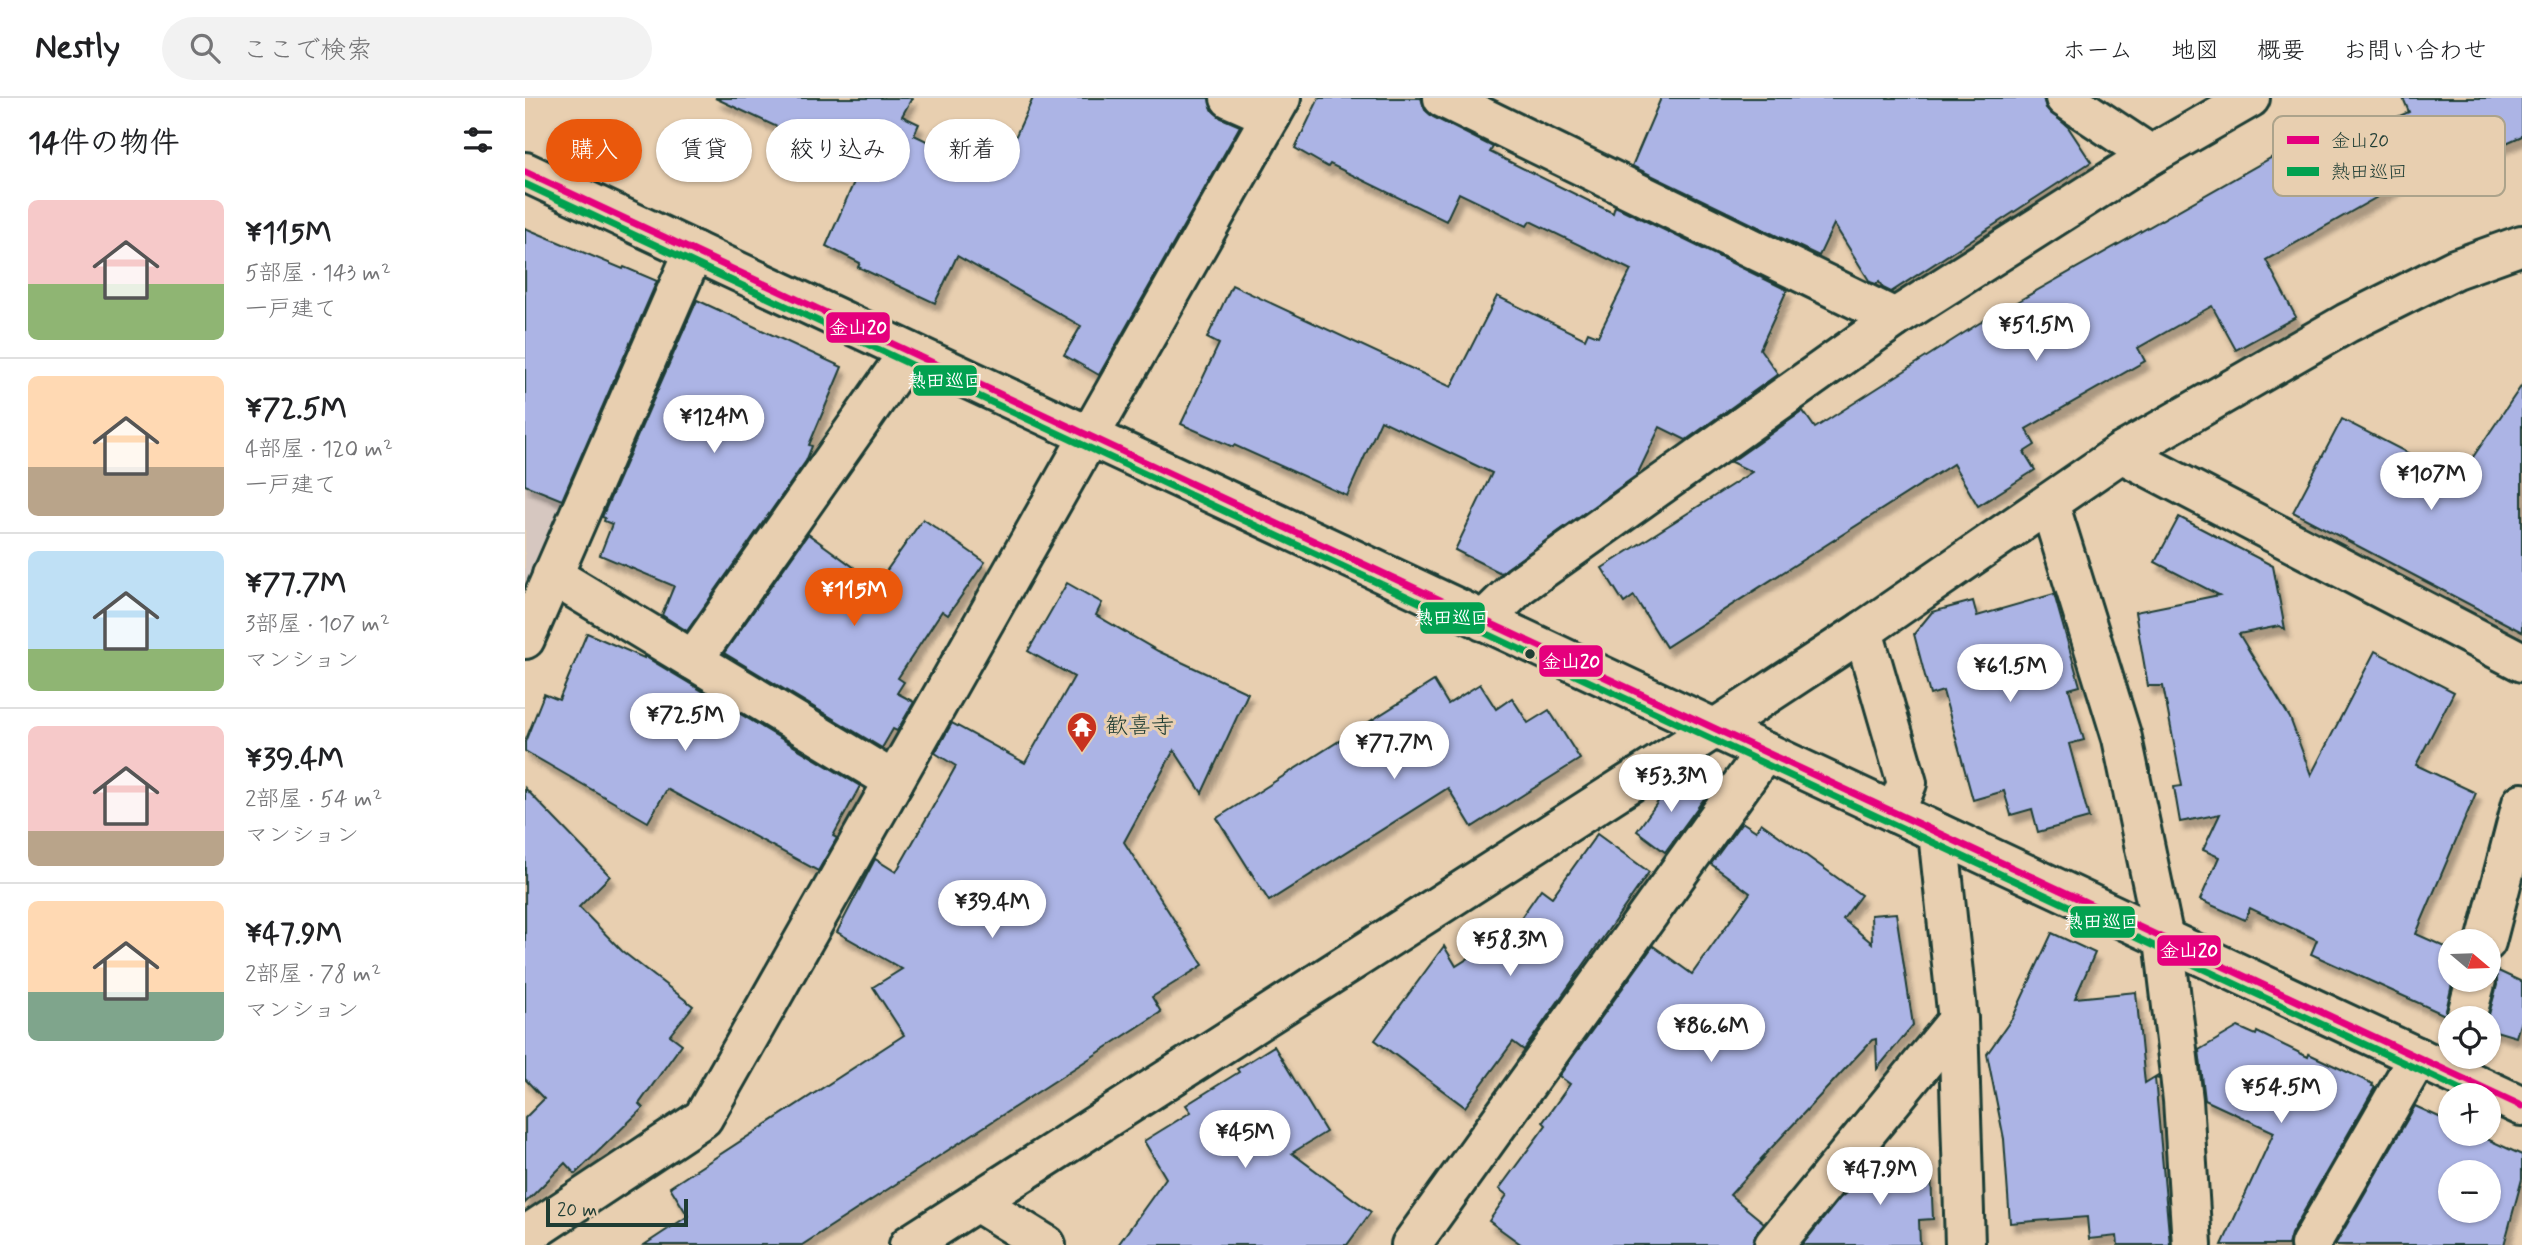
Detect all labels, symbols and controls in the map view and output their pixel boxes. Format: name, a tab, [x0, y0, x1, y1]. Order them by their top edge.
search box	[162, 17, 652, 80]
text: Nestly	[35, 26, 120, 70]
icon: search	[186, 29, 224, 67]
text: ここで検索	[242, 34, 372, 68]
text: ホーム	[2062, 36, 2133, 67]
text: 地図	[2171, 36, 2219, 67]
text: 概要	[2257, 36, 2305, 67]
text: お問い合わせ	[2343, 36, 2487, 67]
legend	[2273, 116, 2505, 196]
chip: 購入	[546, 119, 642, 182]
chip: 賃貸	[656, 119, 752, 182]
chip: 絞り込み	[766, 119, 910, 182]
chip: 新着	[924, 119, 1020, 182]
icon: filters	[459, 121, 497, 159]
text: 14件の物件	[28, 124, 180, 163]
text: 金山20	[2331, 129, 2389, 154]
text: 熱田巡回	[2331, 160, 2407, 185]
text: ¥115M	[245, 214, 332, 253]
icon: home	[84, 228, 168, 312]
text: 5部屋 · 143 m²	[245, 259, 391, 289]
text: 一戸建て	[245, 295, 337, 325]
pin: ¥51.5M	[1979, 303, 2093, 363]
line badge: 金山20	[825, 311, 891, 344]
text: ¥51.5M	[1998, 311, 2074, 341]
text: 金山20	[829, 316, 887, 341]
line badge: 熱田巡回	[912, 364, 978, 397]
text: 熱田巡回	[907, 369, 983, 394]
text: ¥72.5M	[245, 390, 347, 429]
pin: ¥124M	[665, 396, 763, 455]
text: ¥124M	[679, 403, 749, 433]
icon: home	[84, 404, 168, 488]
text: 4部屋 · 120 m²	[245, 435, 393, 465]
pin: ¥107M	[2382, 452, 2480, 512]
text: ¥107M	[2396, 460, 2466, 490]
text: 一戸建て	[245, 471, 337, 501]
text: ¥77.7M	[245, 565, 346, 604]
pin: ¥115M	[805, 568, 903, 628]
text: ¥115M	[821, 576, 887, 606]
icon: home	[84, 579, 168, 663]
line badge: 熱田巡回	[1419, 601, 1486, 635]
text: 熱田巡回	[1414, 606, 1490, 631]
text: 3部屋 · 107 m²	[245, 610, 390, 640]
line badge: 金山20	[1538, 644, 1604, 678]
pin: ¥61.5M	[1953, 644, 2067, 704]
text: マンション	[245, 646, 359, 676]
unlabelled marker	[1523, 647, 1537, 661]
text: 金山20	[1542, 650, 1600, 675]
text: ¥61.5M	[1973, 652, 2047, 682]
pin: ¥72.5M	[628, 694, 742, 753]
text: ¥72.5M	[646, 701, 724, 731]
temple icon: 歓喜寺	[1065, 710, 1099, 754]
place label: 歓喜寺	[1105, 712, 1174, 742]
pin: ¥77.7M	[1337, 722, 1451, 781]
text: ¥77.7M	[1355, 729, 1433, 759]
text: ¥39.4M	[245, 740, 344, 779]
icon: home	[84, 754, 168, 838]
pin: ¥53.3M	[1614, 754, 1728, 814]
text: ¥53.3M	[1635, 762, 1707, 792]
text: 2部屋 · 54 m²	[245, 785, 382, 815]
text: マンション	[245, 821, 359, 851]
pin: ¥39.4M	[935, 880, 1049, 940]
text: ¥39.4M	[954, 888, 1030, 918]
line badge: 熱田巡回	[2069, 905, 2136, 939]
text: 熱田巡回	[2064, 910, 2140, 935]
text: ¥47.9M	[245, 915, 342, 954]
pin: ¥58.3M	[1453, 918, 1567, 978]
text: ¥58.3M	[1472, 926, 1548, 956]
icon: home	[84, 929, 168, 1013]
north arrow	[2438, 929, 2501, 992]
map controls	[2438, 929, 2501, 1223]
line badge: 金山20	[2156, 934, 2222, 967]
text: 金山20	[2160, 939, 2218, 964]
text: 2部屋 · 78 m²	[245, 960, 381, 990]
text: マンション	[245, 996, 359, 1026]
pin: ¥86.6M	[1654, 1004, 1768, 1064]
button: locate	[2438, 1006, 2501, 1069]
text: ¥86.6M	[1673, 1012, 1749, 1042]
pin: ¥54.5M	[2224, 1066, 2338, 1125]
text: ¥54.5M	[2241, 1073, 2321, 1103]
button: +	[2438, 1083, 2501, 1146]
pin: ¥45M	[1204, 1110, 1286, 1170]
text: ¥45M	[1215, 1118, 1275, 1148]
pin: ¥47.9M	[1823, 1148, 1937, 1207]
text: ¥47.9M	[1843, 1155, 1917, 1185]
button: −	[2438, 1160, 2501, 1223]
scale bar	[546, 1196, 688, 1228]
text: 20 m	[557, 1198, 597, 1223]

